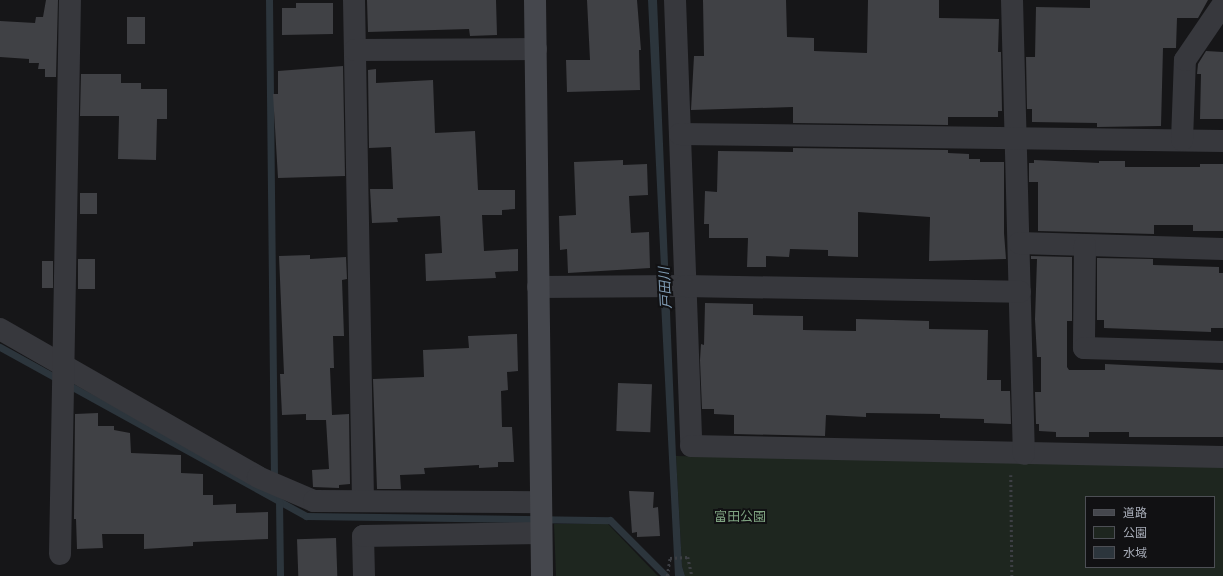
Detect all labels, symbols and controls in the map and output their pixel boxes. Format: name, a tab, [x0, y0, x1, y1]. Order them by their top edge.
water label: 戸田川	[656, 267, 674, 309]
legend	[1085, 496, 1215, 568]
text: 道路	[1123, 505, 1147, 521]
park label: 富田公園	[714, 509, 766, 525]
text: 公園	[1123, 525, 1147, 541]
text: 水域	[1123, 545, 1147, 561]

